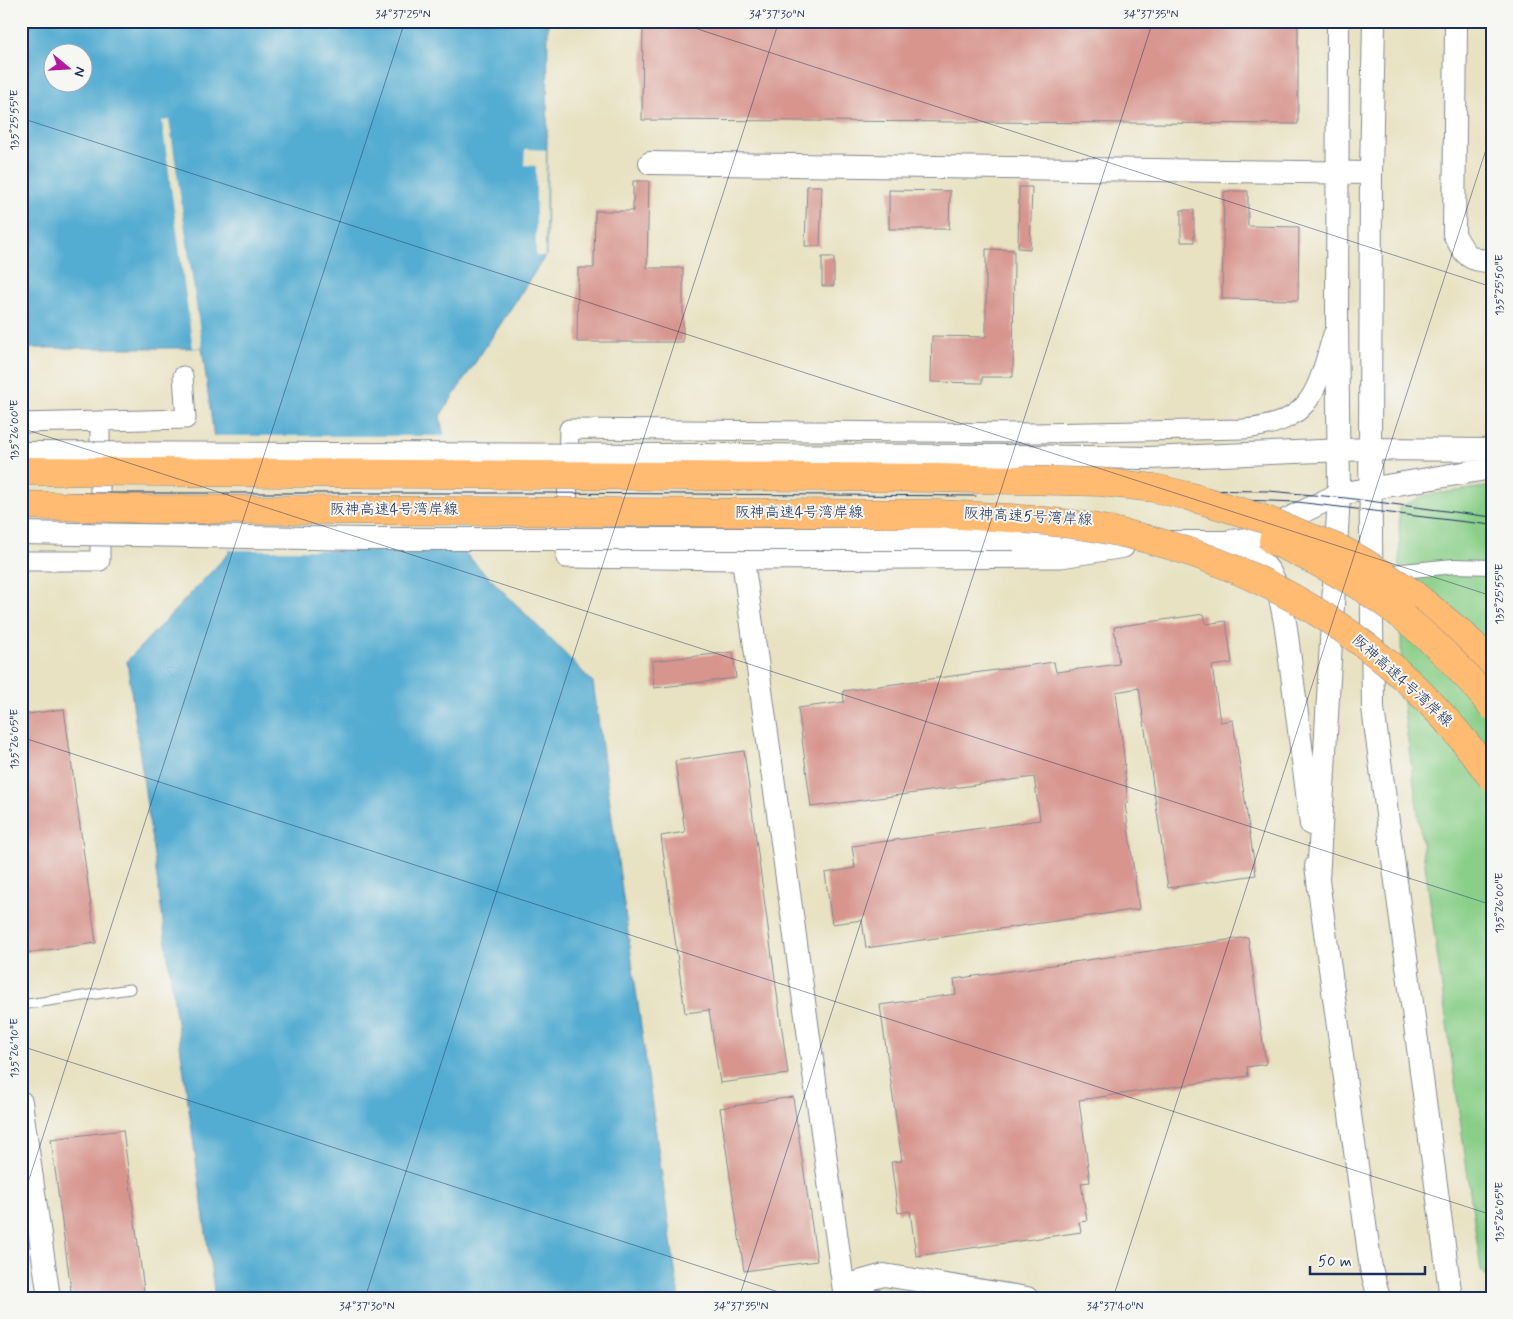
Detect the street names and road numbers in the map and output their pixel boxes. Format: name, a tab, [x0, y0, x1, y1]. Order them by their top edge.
street label: 阪神高速4号湾岸線	[330, 500, 458, 520]
street label: 阪神高速4号湾岸線	[735, 503, 863, 523]
street label: 阪神高速5号湾岸線	[963, 504, 1093, 530]
street label: 阪神高速4号湾岸線	[1347, 630, 1457, 732]

